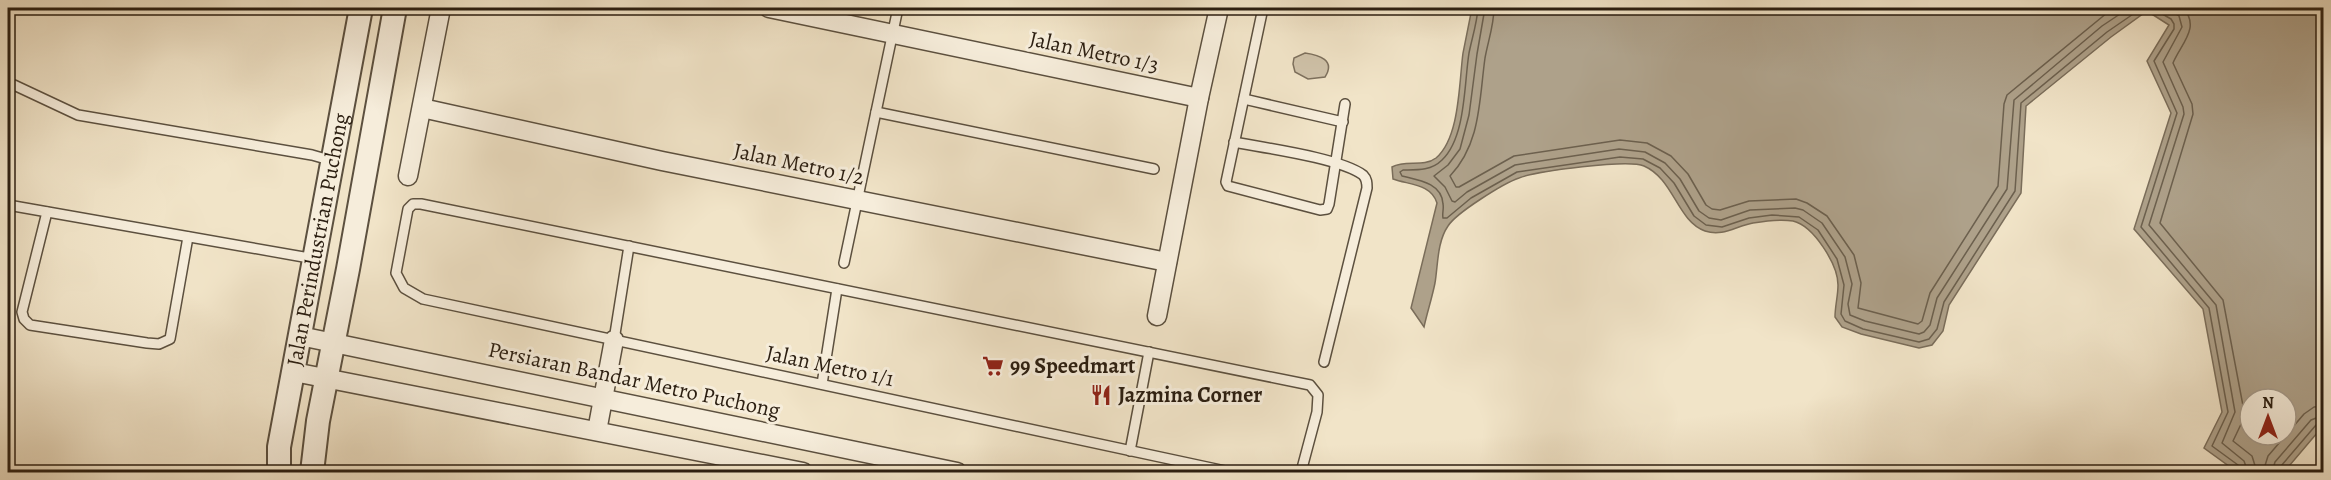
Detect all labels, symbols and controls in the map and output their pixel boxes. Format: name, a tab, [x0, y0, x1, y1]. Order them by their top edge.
street label: Jalan Metro 1/3	[1027, 24, 1161, 80]
street label: Jalan Perindustrian Puchong	[279, 111, 356, 369]
street label: Jalan Metro 1/2	[731, 136, 867, 192]
street label: Persiaran Bandar Metro Puchong	[485, 334, 783, 426]
street label: Jalan Metro 1/1	[763, 338, 897, 394]
place label: 99 Speedmart	[1010, 351, 1136, 381]
supermarket icon: 99 Speedmart	[981, 354, 1005, 378]
place label: Jazmina Corner	[1118, 380, 1262, 410]
restaurant icon: Jazmina Corner	[1089, 383, 1113, 407]
north arrow	[2238, 387, 2298, 447]
text: N	[2262, 392, 2274, 414]

